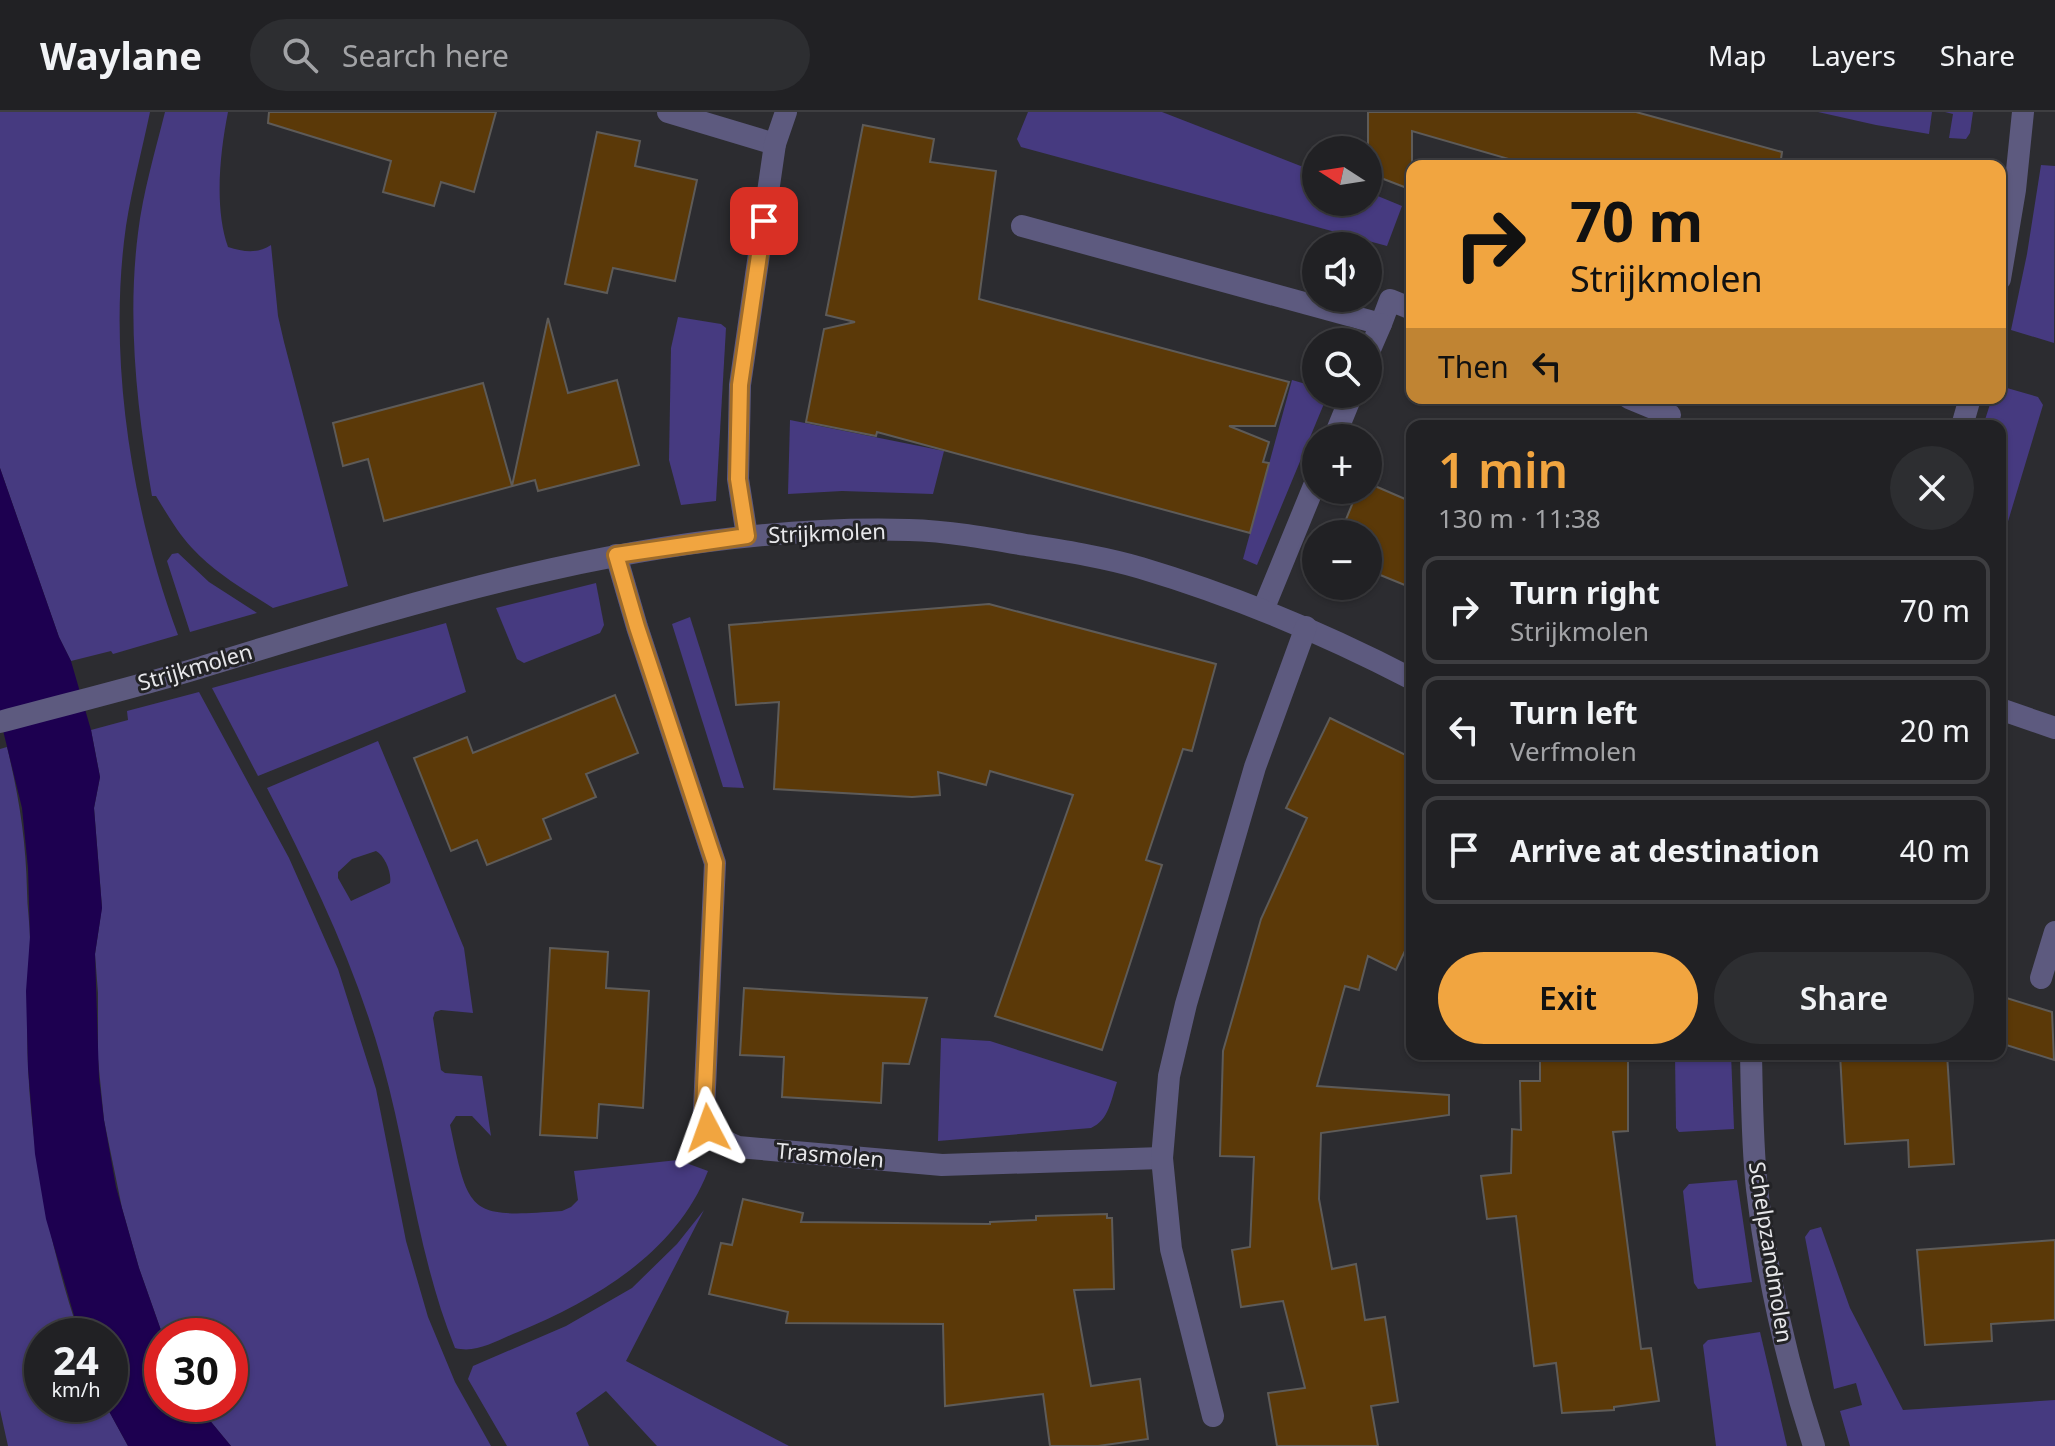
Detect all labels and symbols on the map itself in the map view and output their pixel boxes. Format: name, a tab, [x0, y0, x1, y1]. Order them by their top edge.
north arrow	[1302, 136, 1382, 216]
pin	[730, 187, 798, 255]
street label: Strijkmolen	[768, 515, 886, 549]
street label: Strijkmolen	[134, 635, 255, 697]
position arrow	[666, 1086, 750, 1170]
street label: Trasmolen	[775, 1134, 885, 1174]
street label: Schelpzandmolen	[1743, 1159, 1801, 1345]
speed limit sign: 30	[144, 1318, 248, 1422]

